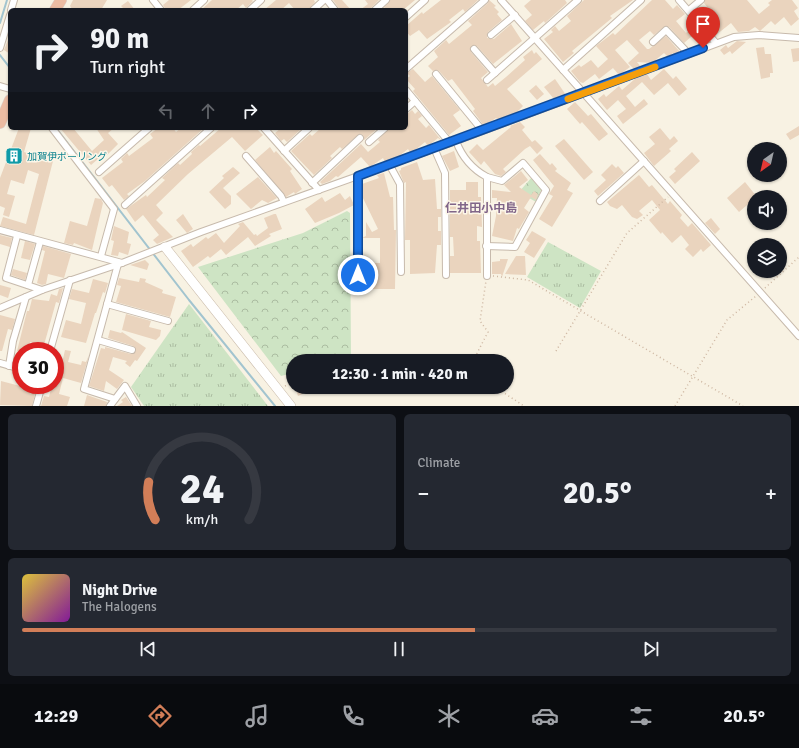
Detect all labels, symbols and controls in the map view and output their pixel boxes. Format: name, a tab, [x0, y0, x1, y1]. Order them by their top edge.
pin	[686, 7.0, 720, 48]
icon: arrive	[692, 13, 714, 35]
text: 90 m	[90, 22, 149, 56]
icon: right	[24, 24, 76, 76]
text: Turn right	[90, 56, 165, 78]
icon: left	[155, 100, 177, 122]
icon: ahead	[197, 100, 219, 122]
icon: right	[239, 100, 261, 122]
north arrow	[747, 142, 787, 182]
map controls	[747, 142, 787, 278]
building icon: 加賀伊ポーリング	[4, 146, 24, 166]
place label: 加賀伊ポーリング	[27, 151, 107, 163]
button: sound	[747, 190, 787, 230]
district label: 仁井田小中島	[445, 201, 517, 216]
button: layers	[747, 238, 787, 278]
position arrow	[337, 254, 379, 296]
speed limit sign: 30	[12, 342, 64, 394]
text: 12:30 · 1 min · 420 m	[332, 365, 468, 383]
text: Climate	[418, 455, 460, 471]
text: 24	[179, 464, 224, 515]
text: 20.5°	[563, 475, 632, 512]
text: −	[418, 480, 429, 507]
text: +	[765, 480, 777, 507]
text: km/h	[186, 511, 218, 528]
text: Night Drive	[82, 581, 157, 599]
text: The Halogens	[82, 599, 157, 615]
icon: previous	[137, 638, 159, 660]
icon: pause	[388, 638, 410, 660]
icon: next	[640, 638, 662, 660]
icon: directions	[146, 702, 174, 730]
icon: music	[243, 702, 271, 730]
icon: phone	[339, 702, 367, 730]
icon: climate	[435, 702, 463, 730]
icon: car	[531, 702, 559, 730]
icon: filters	[627, 702, 655, 730]
text: 12:29	[34, 705, 78, 727]
text: 20.5°	[723, 705, 765, 727]

